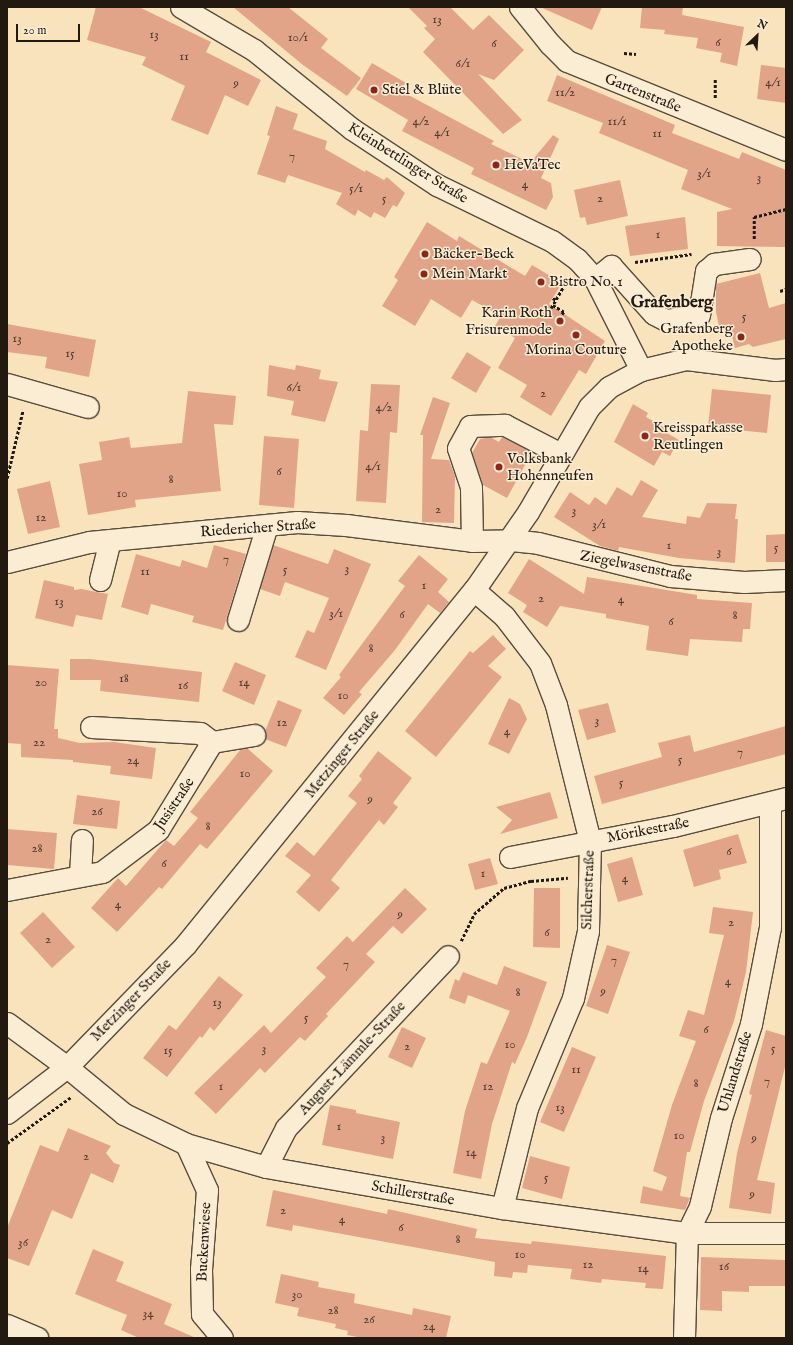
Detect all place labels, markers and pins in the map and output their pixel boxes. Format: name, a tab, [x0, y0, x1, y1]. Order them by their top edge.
place label: Stiel & Blüte	[382, 81, 461, 99]
marker: Stiel & Blüte	[369, 85, 379, 95]
place label: HeVaTec	[504, 156, 561, 174]
marker: HeVaTec	[491, 160, 501, 170]
place label: Bäcker-Beck	[433, 245, 514, 263]
marker: Bäcker-Beck	[420, 249, 430, 259]
place label: Mein Markt	[432, 265, 507, 283]
marker: Mein Markt	[419, 269, 429, 279]
place label: Bistro No. 1	[549, 273, 623, 291]
marker: Bistro No. 1	[536, 277, 546, 287]
place label: Karin Roth Frisurenmode	[465, 303, 552, 338]
marker: Karin Roth Frisurenmode	[555, 316, 565, 326]
place label: Grafenberg Apotheke	[660, 319, 733, 354]
marker: Morina Couture	[571, 330, 581, 340]
marker: Grafenberg Apotheke	[736, 332, 746, 342]
place label: Morina Couture	[525, 341, 627, 359]
place label: Kreissparkasse Reutlingen	[653, 418, 743, 453]
marker: Kreissparkasse Reutlingen	[640, 431, 650, 441]
place label: Volksbank Hohenneufen	[507, 449, 593, 484]
marker: Volksbank Hohenneufen	[494, 462, 504, 472]

